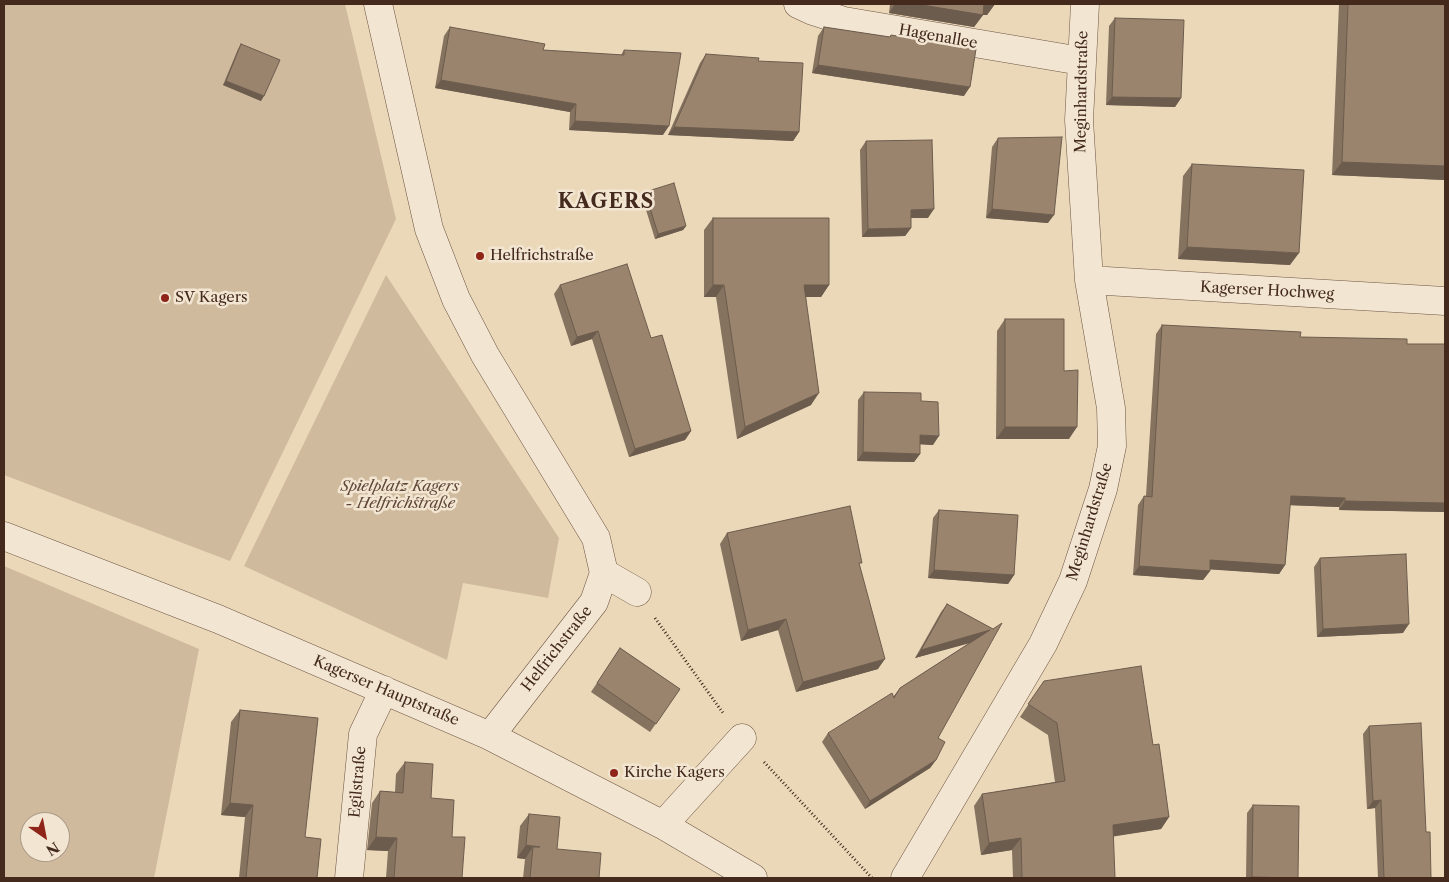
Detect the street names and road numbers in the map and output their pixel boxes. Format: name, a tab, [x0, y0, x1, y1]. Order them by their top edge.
street label: Hagenallee	[897, 21, 979, 53]
street label: Meginhardstraße	[1072, 31, 1092, 153]
street label: Kagerser Hochweg	[1199, 278, 1335, 304]
street label: Meginhardstraße	[1064, 461, 1116, 583]
street label: Helfrichstraße	[518, 603, 596, 695]
street label: Kagerser Hauptstraße	[310, 652, 462, 730]
street label: Egilstraße	[346, 745, 370, 819]

